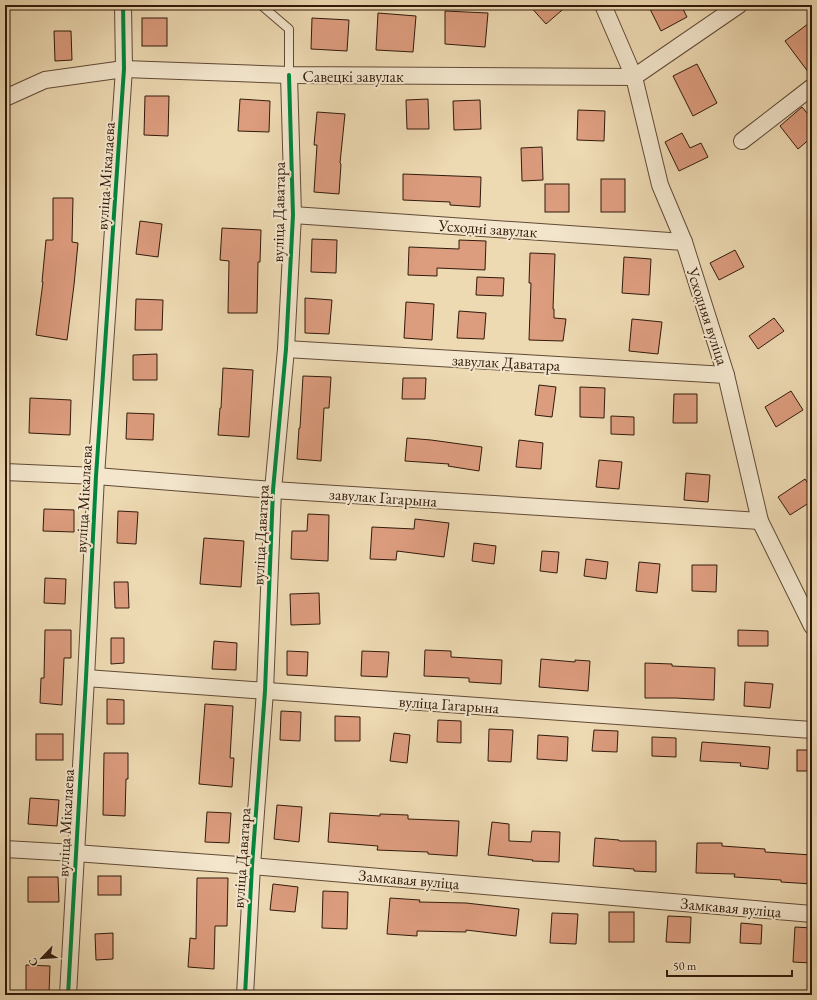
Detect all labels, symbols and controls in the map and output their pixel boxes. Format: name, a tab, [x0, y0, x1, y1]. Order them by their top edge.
street label: Савецкі завулак	[302, 66, 404, 87]
street label: вуліца Мікалаева	[91, 121, 120, 231]
street label: вуліца Даватара	[267, 161, 290, 263]
street label: Усходні завулак	[437, 215, 538, 242]
street label: Усходняя вуліца	[682, 264, 733, 368]
street label: завулак Даватара	[451, 349, 561, 376]
street label: вуліца Мікалаева	[70, 444, 97, 554]
street label: завулак Гагарына	[328, 483, 438, 512]
street label: вуліца Даватара	[247, 484, 274, 586]
street label: вуліца Гагарына	[398, 691, 500, 719]
street label: вуліца Мікалаева	[52, 768, 79, 878]
street label: вуліца Даватара	[228, 806, 256, 909]
street label: Замкавая вуліца	[358, 865, 461, 894]
street label: Замкавая вуліца	[680, 893, 783, 922]
north arrow	[22, 938, 62, 978]
scale bar	[667, 952, 792, 978]
text: С	[25, 956, 41, 969]
text: 50 m	[673, 958, 697, 974]

